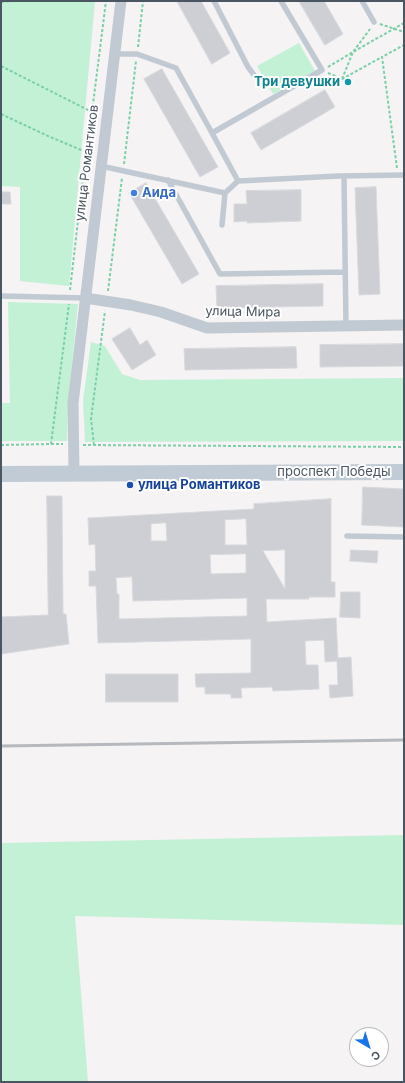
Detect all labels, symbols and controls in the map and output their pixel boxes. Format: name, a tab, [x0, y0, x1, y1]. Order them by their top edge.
place label: Три девушки	[254, 74, 340, 90]
marker: Три девушки	[343, 77, 353, 87]
street label: улица Романтиков	[72, 104, 102, 222]
place label: Аида	[142, 185, 176, 201]
marker: Аида	[129, 188, 139, 198]
street label: улица Мира	[205, 304, 281, 320]
street label: проспект Победы	[277, 464, 391, 480]
place label: улица Романтиков	[138, 477, 260, 493]
marker: улица Романтиков	[125, 480, 135, 490]
north arrow	[349, 1027, 389, 1067]
text: С	[368, 1048, 383, 1064]

